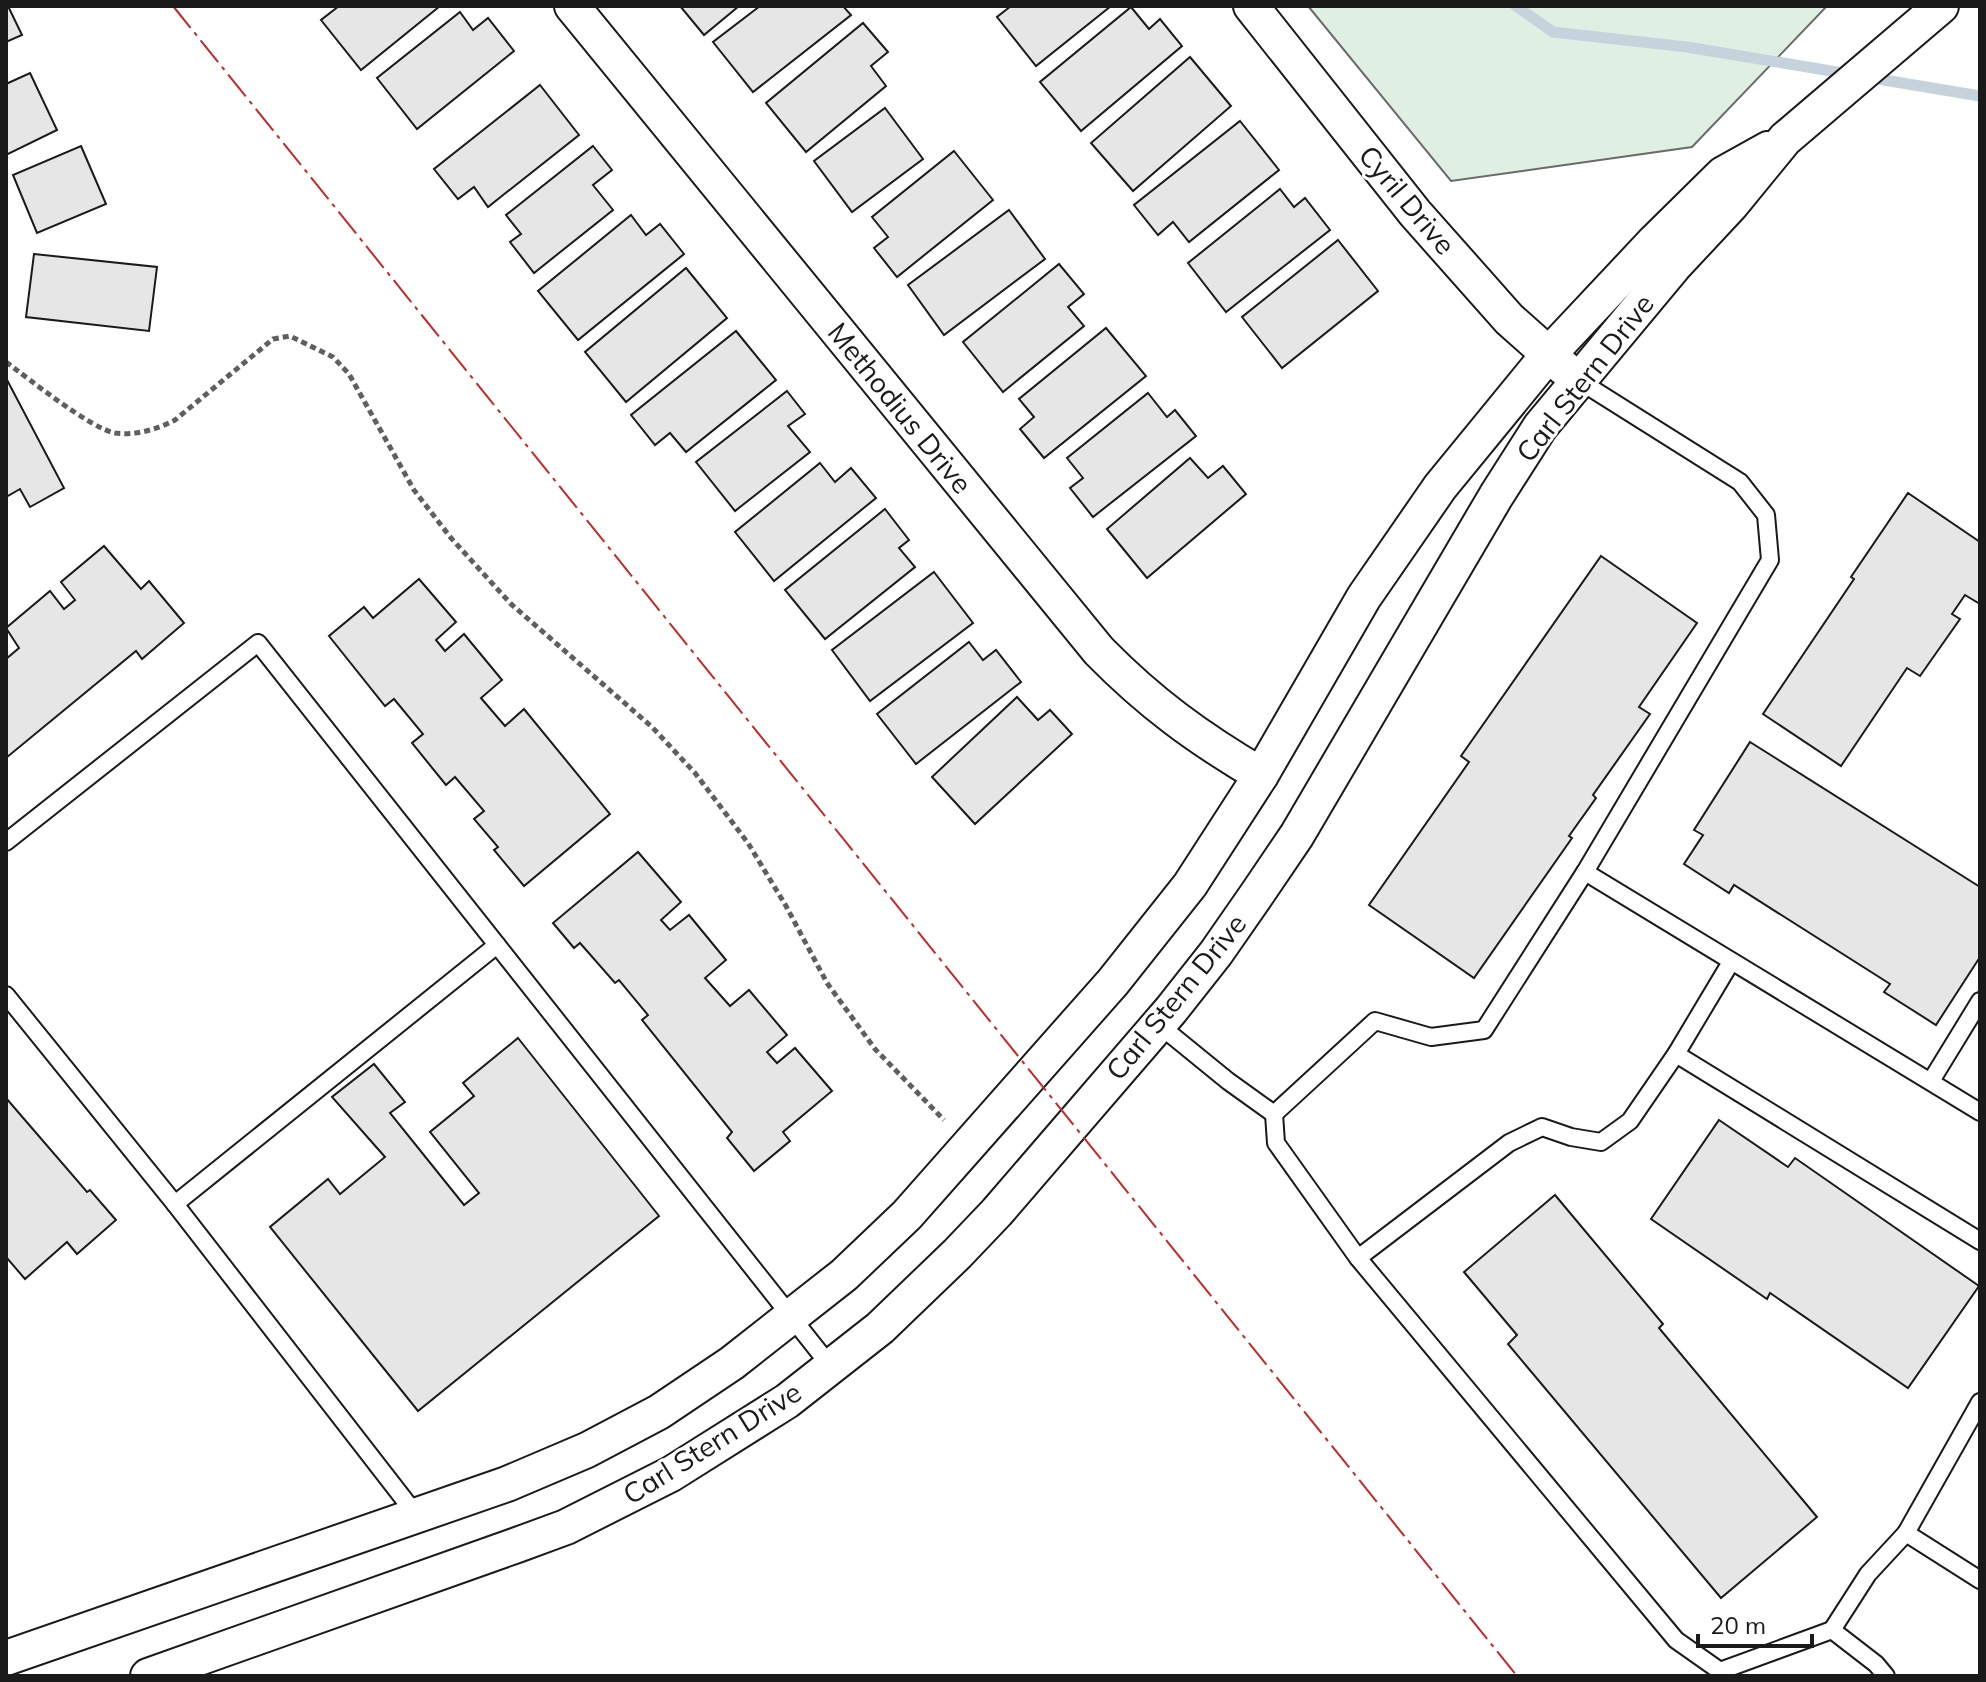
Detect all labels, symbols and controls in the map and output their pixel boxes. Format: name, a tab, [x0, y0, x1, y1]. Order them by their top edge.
street label: Cyril Drive	[1352, 138, 1463, 261]
street label: Carl Stern Drive	[1508, 287, 1661, 469]
street label: Methodius Drive	[821, 315, 980, 500]
street label: Carl Stern Drive	[1098, 907, 1253, 1087]
street label: Carl Stern Drive	[616, 1374, 807, 1511]
scale bar	[1698, 1598, 1812, 1648]
text: 20 m	[1710, 1610, 1766, 1640]

